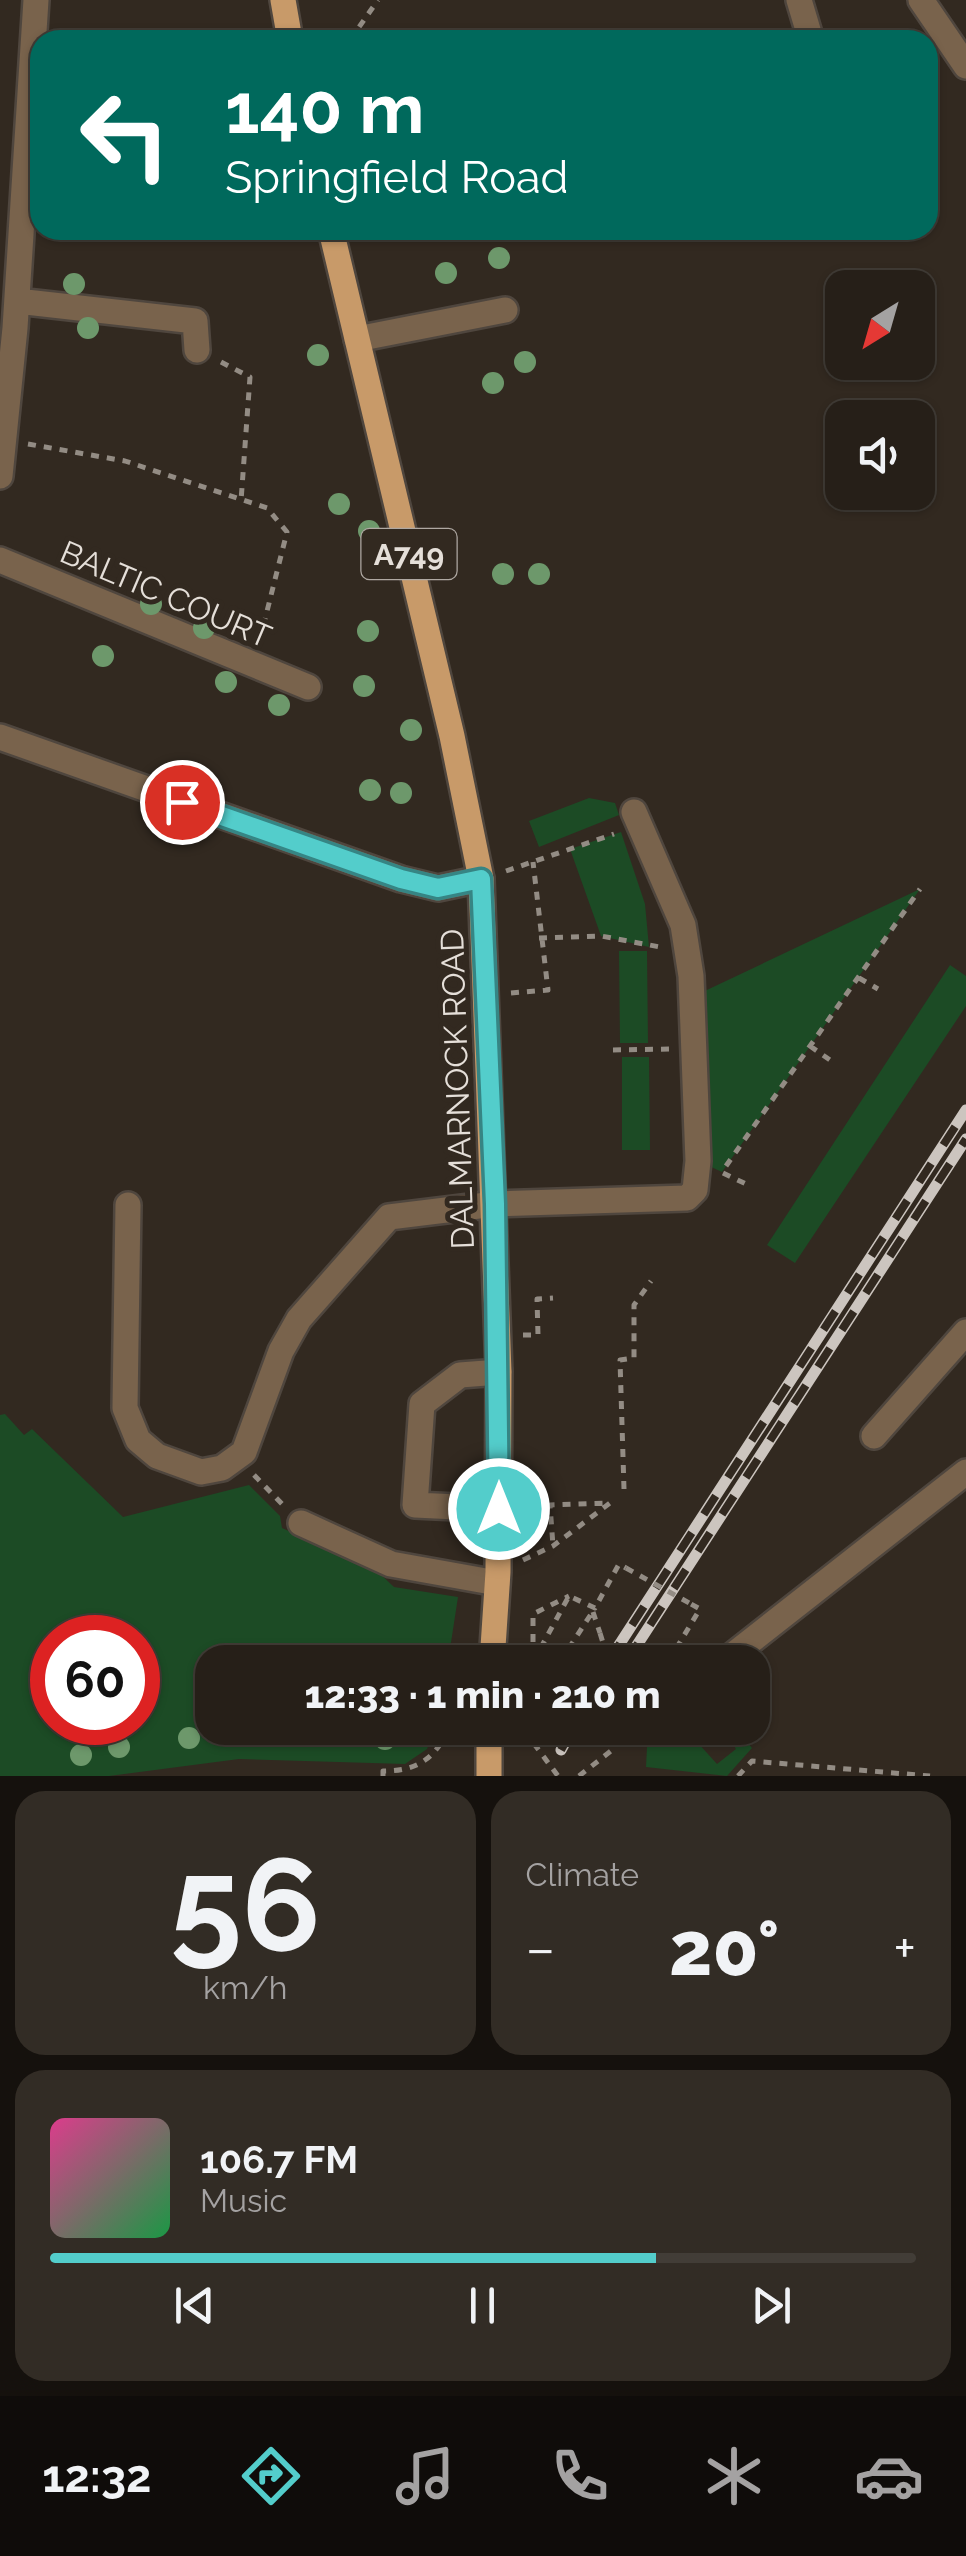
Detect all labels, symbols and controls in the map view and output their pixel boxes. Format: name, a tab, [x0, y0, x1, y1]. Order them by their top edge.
text: 140 m	[225, 67, 425, 149]
icon: left	[60, 70, 190, 200]
text: Springfield Road	[225, 151, 568, 204]
north arrow	[825, 270, 935, 380]
map controls	[825, 270, 935, 510]
button: sound	[825, 400, 935, 510]
road number: A749	[362, 529, 456, 579]
street label: BALTIC COURT	[55, 533, 277, 655]
pin	[140, 760, 225, 845]
icon: arrive	[155, 775, 210, 830]
street label: DALMARNOCK ROAD	[433, 928, 481, 1250]
position arrow	[447, 1457, 551, 1561]
speed limit sign: 60	[30, 1615, 160, 1745]
text: 12:33 · 1 min · 210 m	[305, 1672, 661, 1717]
text: 56	[170, 1828, 321, 1980]
text: Climate	[526, 1856, 639, 1893]
text: 20°	[669, 1904, 779, 1993]
text: −	[526, 1916, 555, 1981]
text: +	[893, 1916, 916, 1981]
text: km/h	[203, 1969, 287, 2006]
text: 106.7 FM	[200, 2137, 358, 2182]
text: Music	[200, 2182, 287, 2219]
icon: previous	[167, 2278, 222, 2333]
icon: pause	[455, 2278, 510, 2333]
icon: next	[744, 2278, 799, 2333]
icon: directions	[236, 2441, 306, 2511]
icon: music	[390, 2441, 460, 2511]
icon: phone	[545, 2441, 615, 2511]
icon: climate	[699, 2441, 769, 2511]
icon: car	[854, 2441, 924, 2511]
text: 12:32	[42, 2450, 151, 2503]

